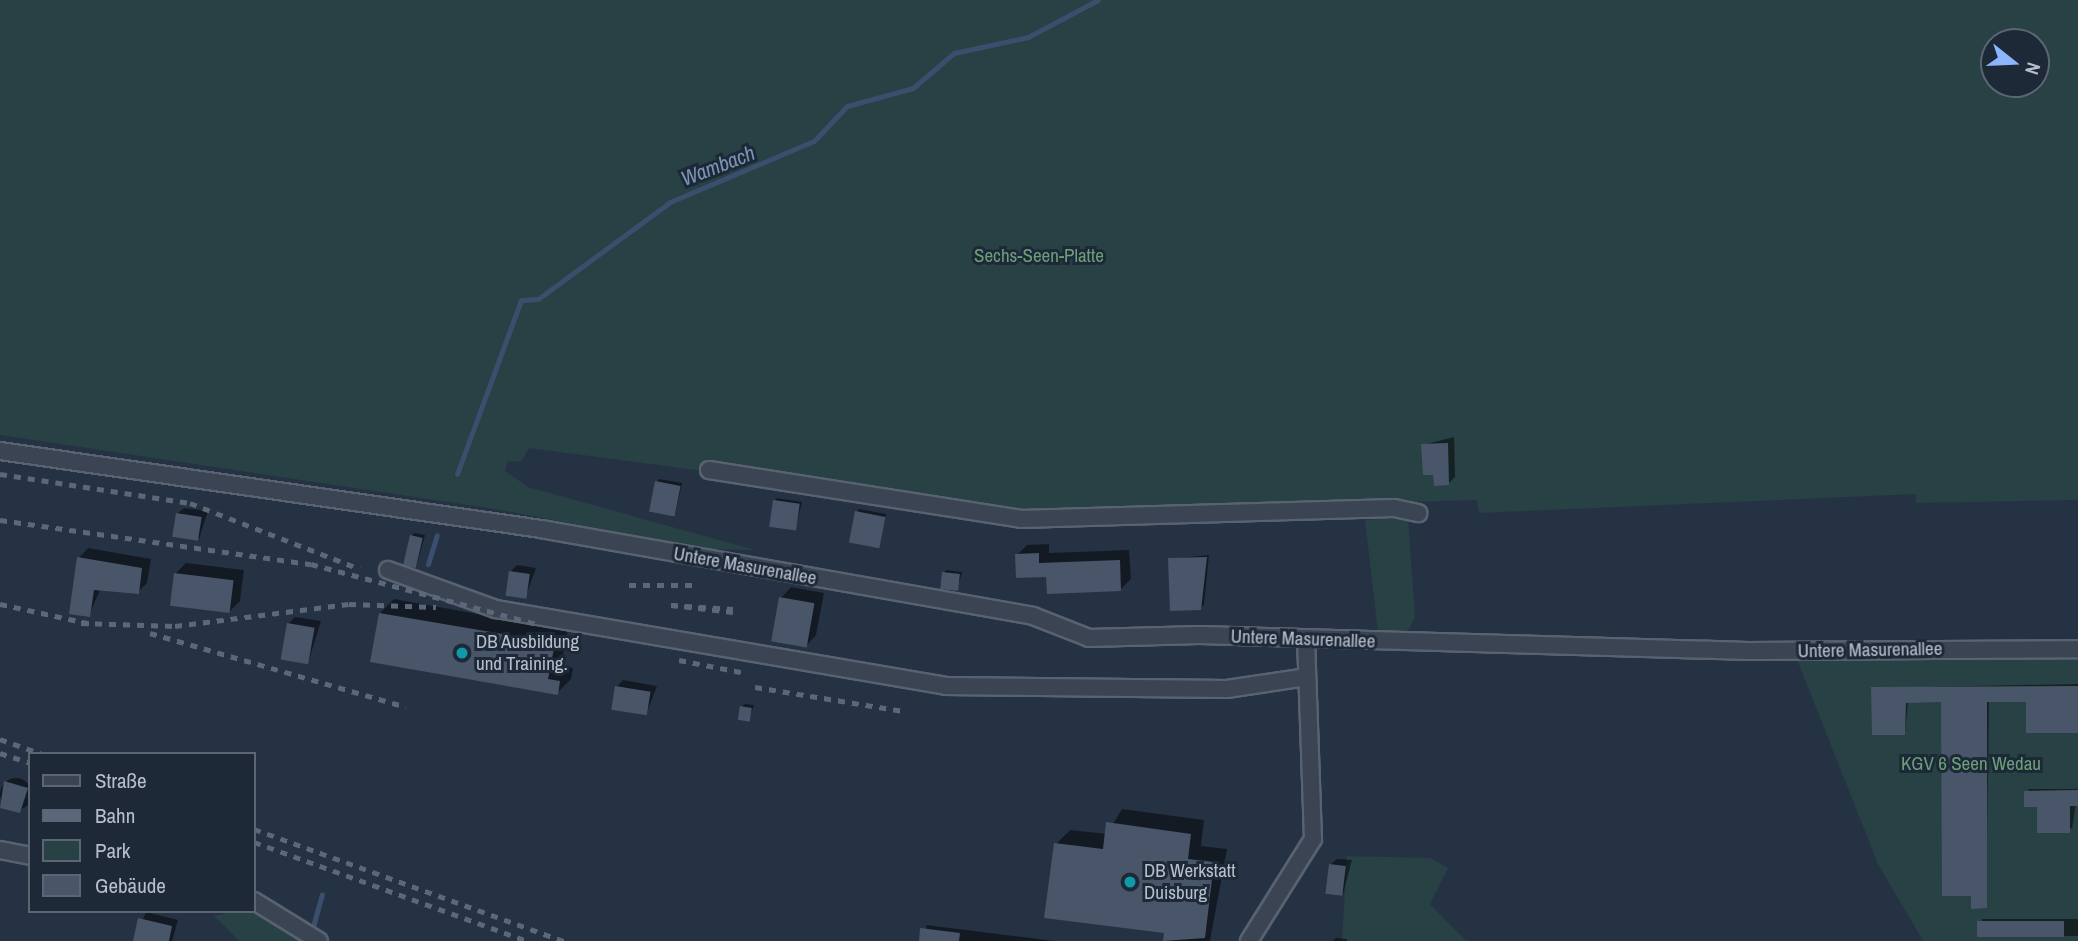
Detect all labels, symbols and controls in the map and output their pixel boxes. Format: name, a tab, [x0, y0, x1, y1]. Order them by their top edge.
north arrow	[1980, 28, 2050, 98]
text: N	[2019, 60, 2047, 78]
water label: Wambach	[677, 140, 759, 192]
park label: Sechs-Seen-Platte	[974, 245, 1104, 267]
street label: Untere Masurenallee	[672, 542, 818, 590]
street label: Untere Masurenallee	[1230, 625, 1376, 653]
place label: DB Ausbildung und Training.	[476, 631, 580, 675]
street label: Untere Masurenallee	[1798, 637, 1942, 663]
marker: DB Ausbildung und Training.	[454, 645, 470, 661]
legend	[28, 752, 256, 913]
park label: KGV 6 Seen Wedau	[1901, 753, 2041, 775]
text: Straße	[95, 766, 147, 795]
text: Bahn	[95, 801, 135, 830]
text: Park	[95, 836, 130, 865]
place label: DB Werkstatt Duisburg	[1144, 860, 1236, 904]
text: Gebäude	[95, 871, 166, 900]
marker: DB Werkstatt Duisburg	[1122, 874, 1138, 890]

